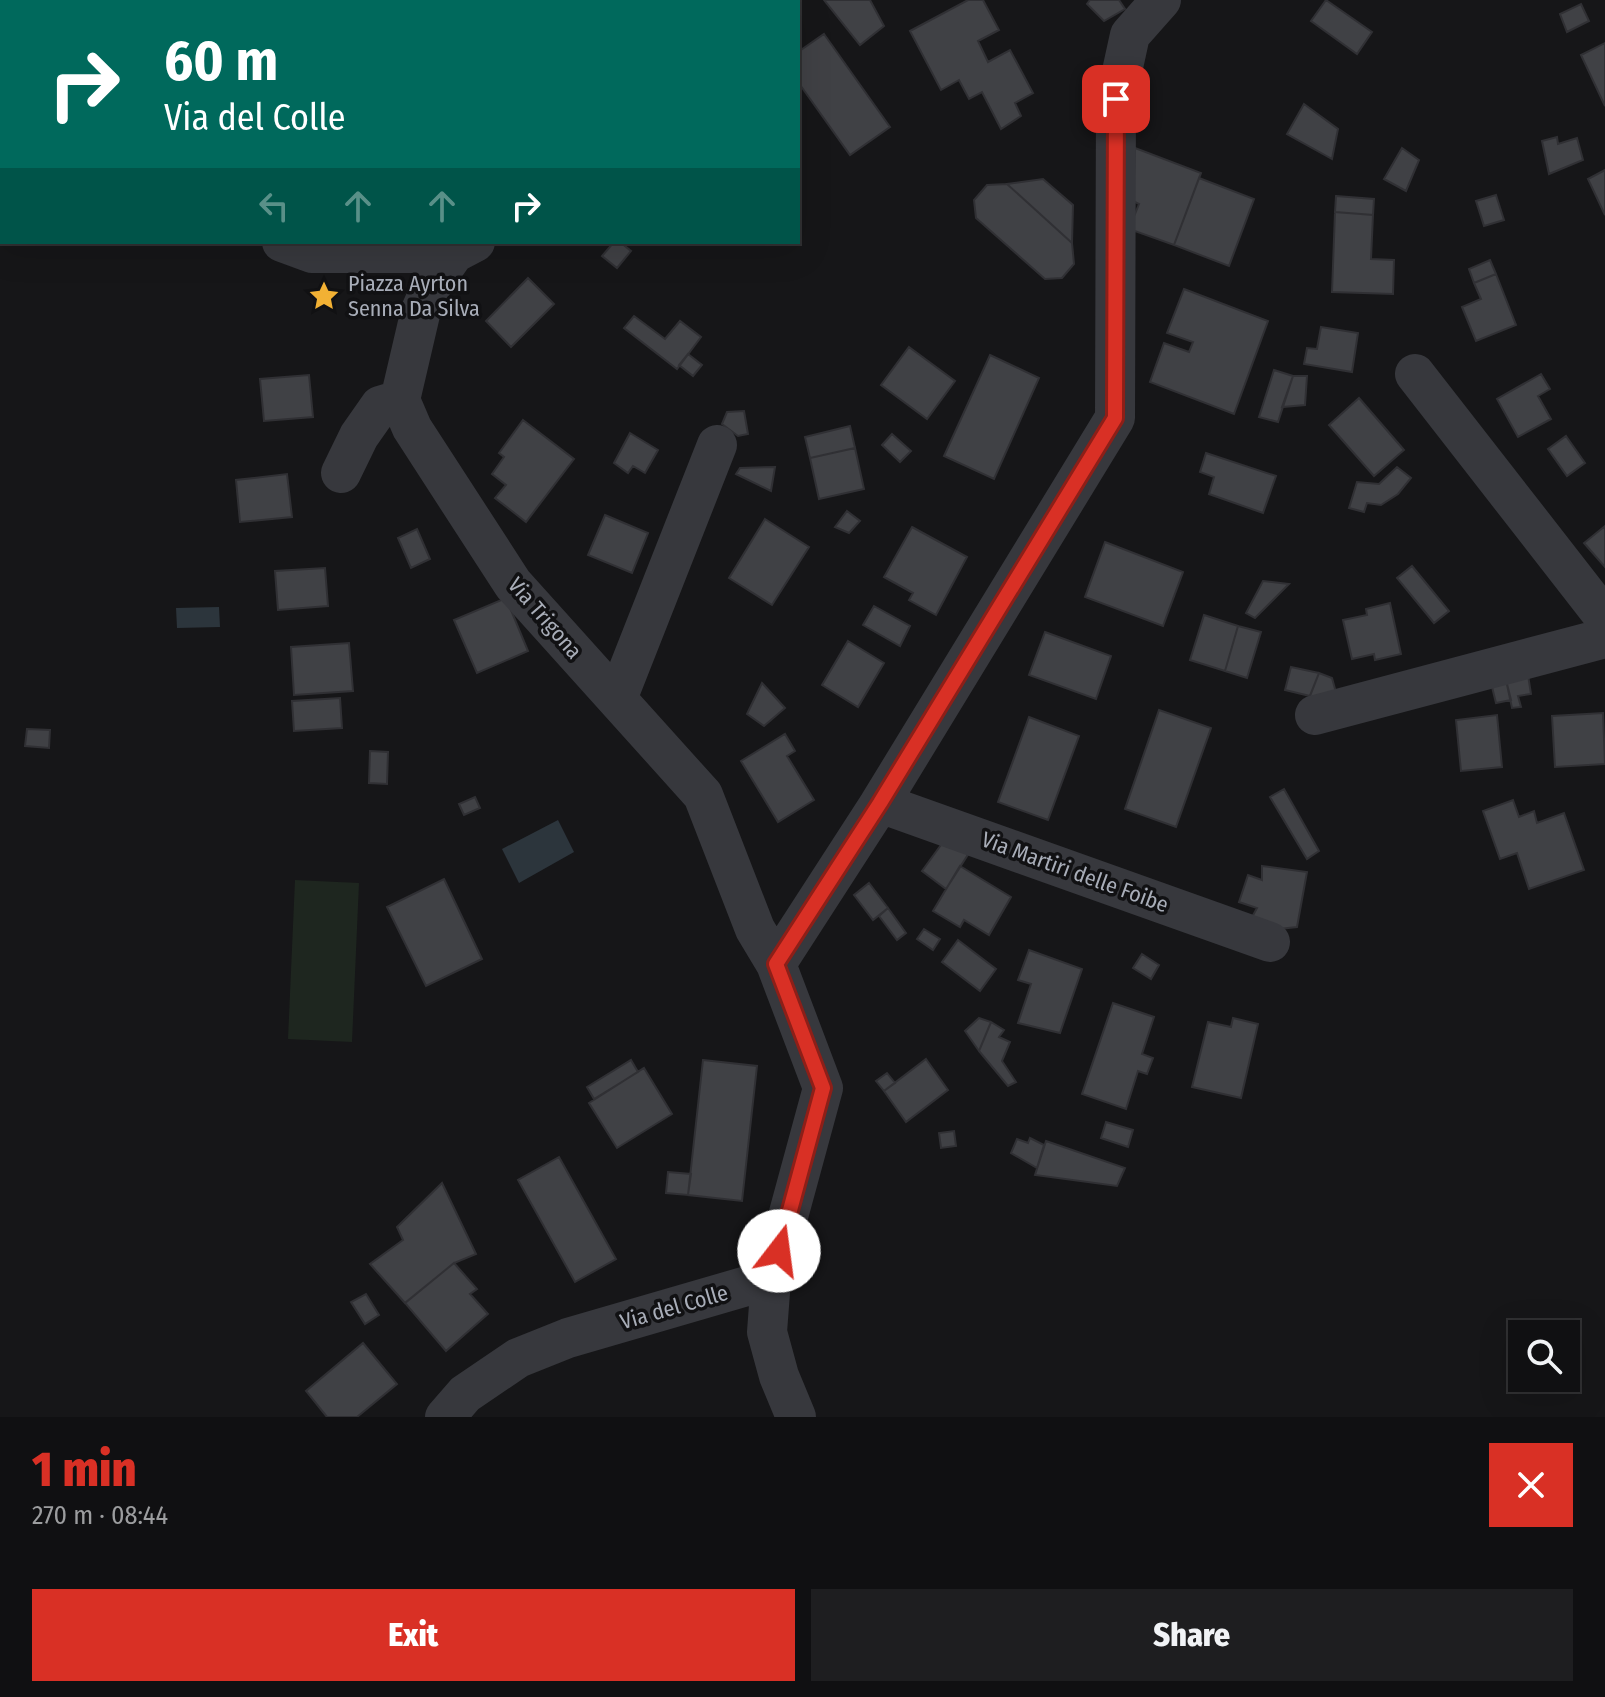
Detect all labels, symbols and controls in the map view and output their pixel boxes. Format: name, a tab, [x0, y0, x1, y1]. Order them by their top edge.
text: 60 m	[164, 28, 278, 95]
icon: right	[32, 32, 136, 136]
pin	[1082, 65, 1150, 133]
icon: arrive	[1094, 77, 1138, 121]
text: Via del Colle	[164, 96, 346, 140]
icon: left	[252, 184, 296, 228]
icon: ahead	[336, 184, 380, 228]
icon: ahead	[420, 184, 464, 228]
icon: right	[504, 184, 548, 228]
place label: Piazza Ayrton Senna Da Silva	[348, 270, 480, 322]
place icon: Piazza Ayrton Senna Da Silva	[307, 279, 341, 313]
street label: Via Trigona	[502, 572, 588, 664]
street label: Via Martiri delle Foibe	[978, 826, 1172, 918]
position arrow	[737, 1209, 821, 1293]
street label: Via del Colle	[617, 1279, 731, 1335]
map controls	[1508, 1320, 1580, 1392]
button: search	[1508, 1320, 1580, 1392]
text: 1 min	[32, 1441, 136, 1499]
button: close	[1489, 1443, 1573, 1527]
text: 270 m · 08:44	[32, 1500, 168, 1531]
button: Exit	[32, 1589, 795, 1681]
button: Share	[811, 1589, 1573, 1681]

